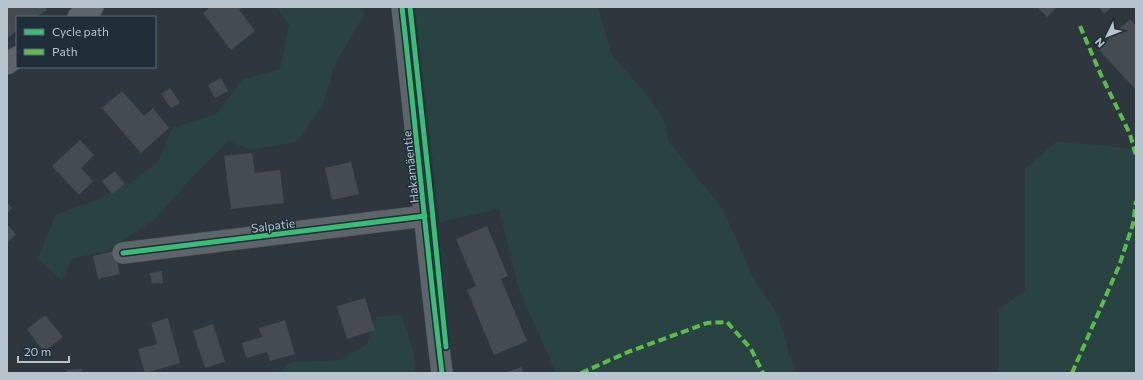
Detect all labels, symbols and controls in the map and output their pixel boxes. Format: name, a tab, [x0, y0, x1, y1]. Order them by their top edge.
legend	[16, 16, 156, 68]
north arrow	[1087, 16, 1127, 56]
text: Cycle path	[52, 24, 109, 38]
text: N	[1092, 36, 1107, 51]
text: Path	[52, 44, 78, 58]
street label: Hakamäentie	[399, 130, 421, 204]
street label: Salpatie	[250, 215, 296, 235]
scale bar	[18, 338, 69, 364]
text: 20 m	[24, 344, 51, 358]

